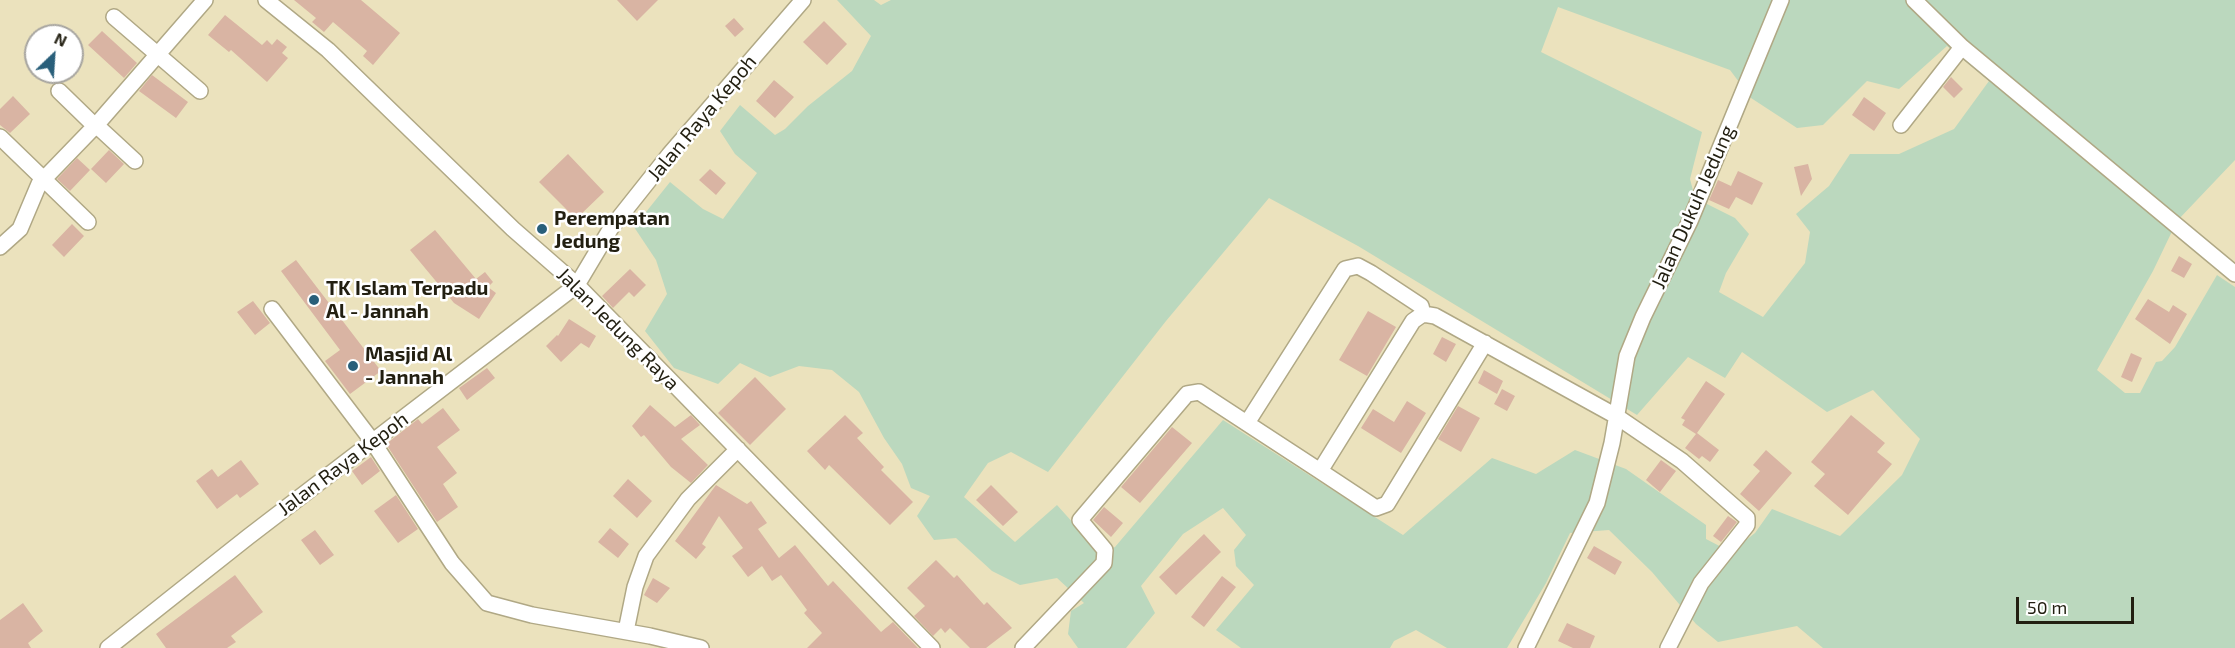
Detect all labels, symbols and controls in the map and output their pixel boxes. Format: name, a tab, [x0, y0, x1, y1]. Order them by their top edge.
north arrow	[24, 24, 84, 84]
text: N	[52, 28, 70, 50]
street label: Jalan Raya Kepoh	[642, 50, 762, 186]
street label: Jalan Dukuh Jedung	[1646, 122, 1740, 292]
place label: Perempatan Jedung	[554, 206, 670, 253]
marker: Perempatan Jedung	[535, 222, 549, 236]
street label: Jalan Jedung Raya	[552, 263, 684, 395]
place label: TK Islam Terpadu Al - Jannah	[326, 276, 488, 323]
marker: TK Islam Terpadu Al - Jannah	[307, 293, 321, 307]
place label: Masjid Al - Jannah	[365, 342, 452, 389]
marker: Masjid Al - Jannah	[346, 359, 360, 373]
street label: Jalan Raya Kepoh	[273, 407, 413, 521]
scale bar	[2019, 585, 2138, 623]
text: 50 m	[2027, 596, 2067, 618]

